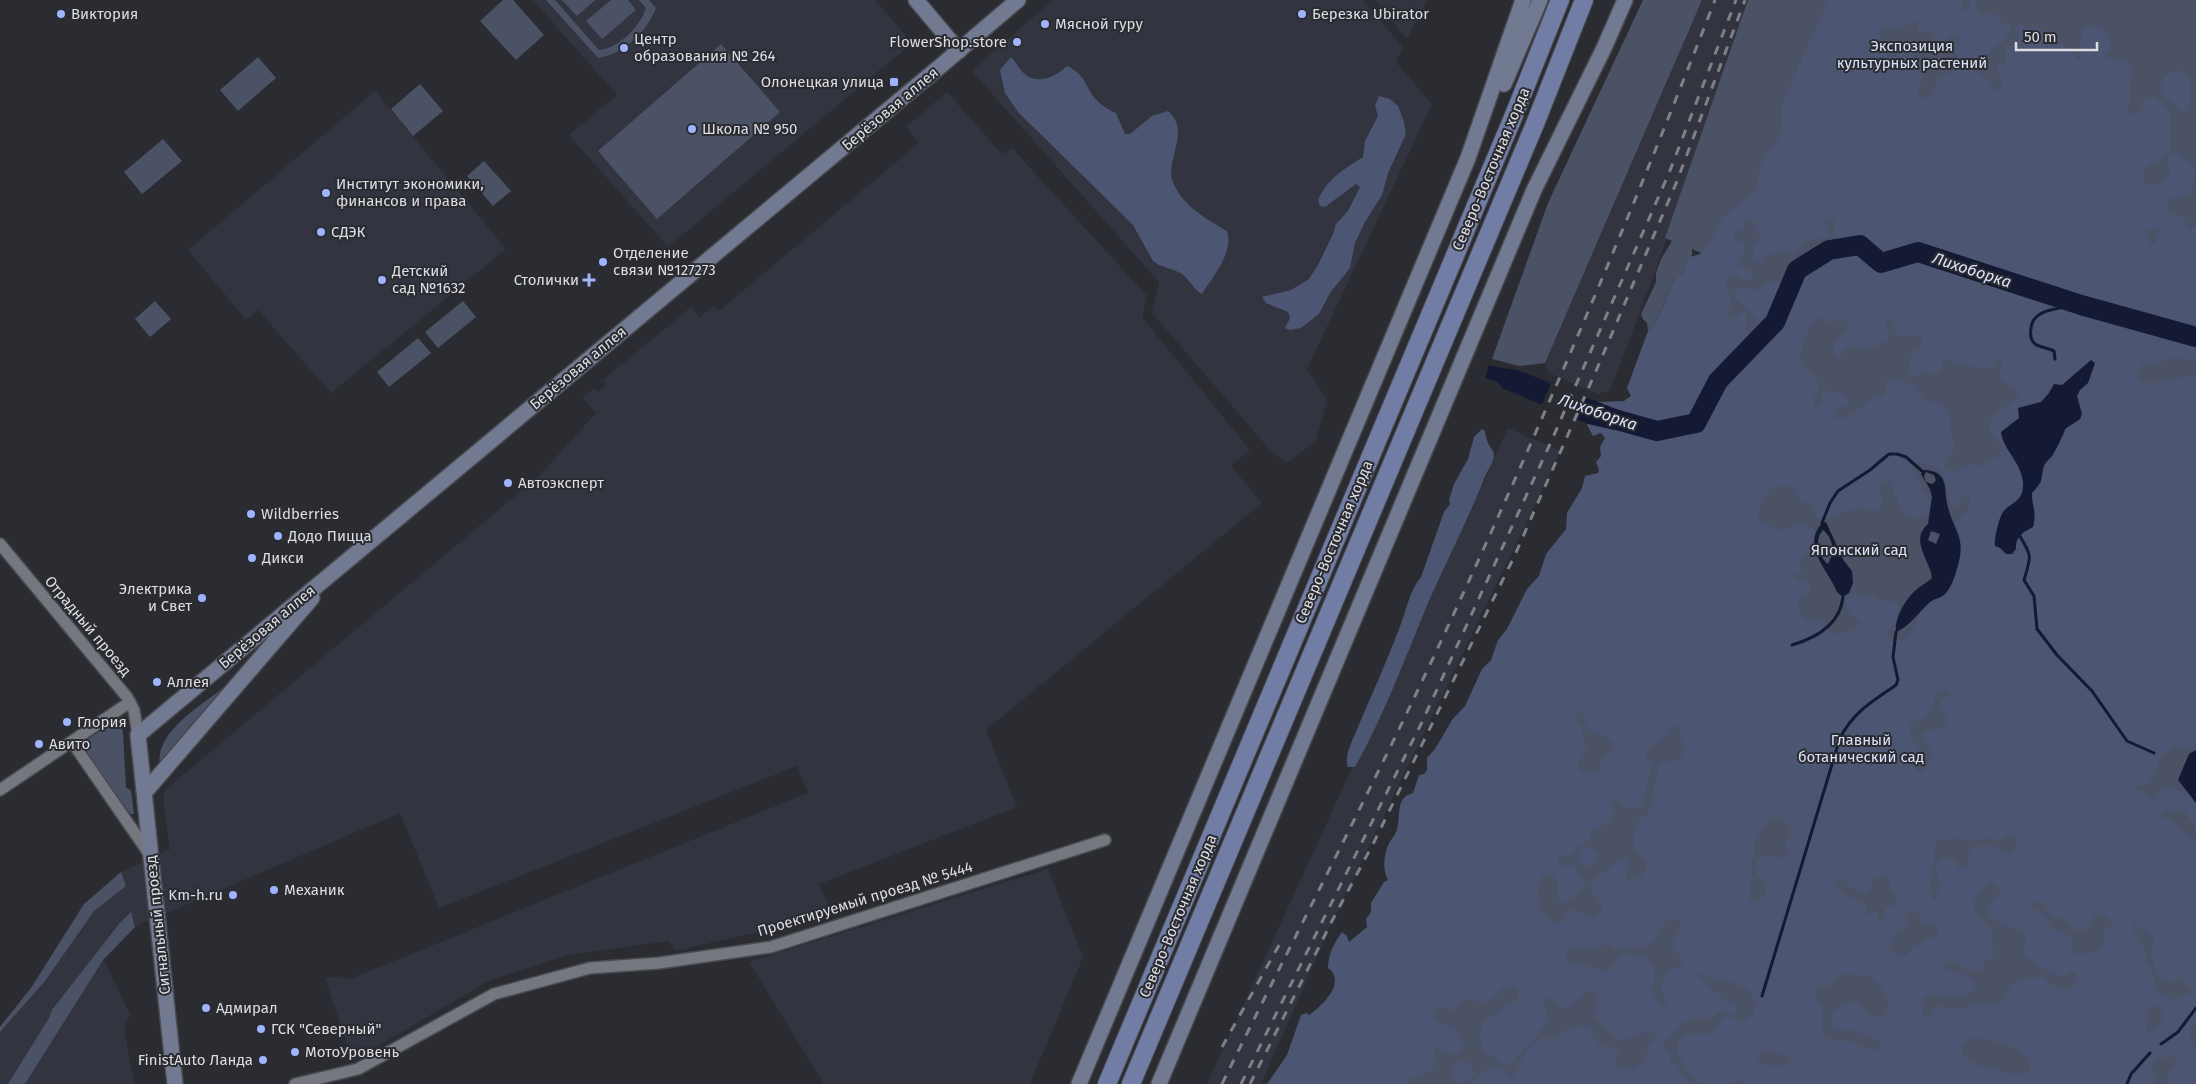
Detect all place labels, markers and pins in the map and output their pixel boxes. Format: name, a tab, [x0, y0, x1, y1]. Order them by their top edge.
place label: Виктория	[71, 5, 138, 23]
place label: Березка Ubirator	[1312, 5, 1429, 23]
marker: Виктория	[55, 8, 67, 20]
marker: Березка Ubirator	[1296, 8, 1308, 20]
place label: Мясной гуру	[1055, 15, 1143, 33]
marker: Мясной гуру	[1039, 18, 1051, 30]
place label: Центр образования № 264	[634, 30, 775, 65]
place label: FlowerShop.store	[889, 33, 1007, 51]
marker: FlowerShop.store	[1011, 36, 1023, 48]
marker: Центр образования № 264	[618, 42, 630, 54]
place label: Олонецкая улица	[761, 73, 884, 91]
marker: Олонецкая улица	[888, 76, 900, 88]
place label: Школа № 950	[702, 120, 797, 138]
marker: Школа № 950	[686, 123, 698, 135]
place label: Институт экономики, финансов и права	[336, 175, 484, 210]
marker: Институт экономики, финансов и права	[320, 187, 332, 199]
place label: СДЭК	[331, 223, 366, 241]
marker: СДЭК	[315, 226, 327, 238]
place label: Отделение связи №127273	[613, 244, 716, 279]
marker: Отделение связи №127273	[597, 256, 609, 268]
place label: Детский сад №1632	[391, 262, 465, 297]
place label: Столички	[514, 271, 579, 289]
marker: Детский сад №1632	[376, 274, 388, 286]
marker: Столички	[583, 274, 595, 286]
place label: Автоэксперт	[518, 474, 604, 492]
marker: Автоэксперт	[502, 477, 514, 489]
place label: Wildberries	[261, 505, 339, 523]
marker: Wildberries	[245, 508, 257, 520]
place label: Додо Пицца	[287, 527, 372, 545]
marker: Додо Пицца	[272, 530, 284, 542]
place label: Дикси	[261, 549, 304, 567]
marker: Дикси	[246, 552, 258, 564]
place label: Электрика и Свет	[119, 580, 192, 615]
marker: Электрика и Свет	[196, 592, 208, 604]
place label: Аллея	[167, 673, 209, 691]
marker: Аллея	[151, 676, 163, 688]
place label: Глория	[77, 713, 127, 731]
marker: Глория	[61, 716, 73, 728]
place label: Авито	[49, 735, 90, 753]
marker: Авито	[33, 738, 45, 750]
place label: Механик	[284, 881, 345, 899]
marker: Механик	[268, 884, 280, 896]
place label: Km-h.ru	[168, 886, 223, 904]
marker: Km-h.ru	[227, 889, 239, 901]
place label: Адмирал	[216, 999, 278, 1017]
marker: Адмирал	[200, 1002, 212, 1014]
place label: ГСК "Северный"	[271, 1020, 382, 1038]
marker: ГСК "Северный"	[255, 1023, 267, 1035]
place label: МотоУровень	[305, 1043, 399, 1061]
marker: МотоУровень	[289, 1046, 301, 1058]
place label: FinistAuto Ланда	[138, 1051, 253, 1069]
marker: FinistAuto Ланда	[257, 1054, 269, 1066]

